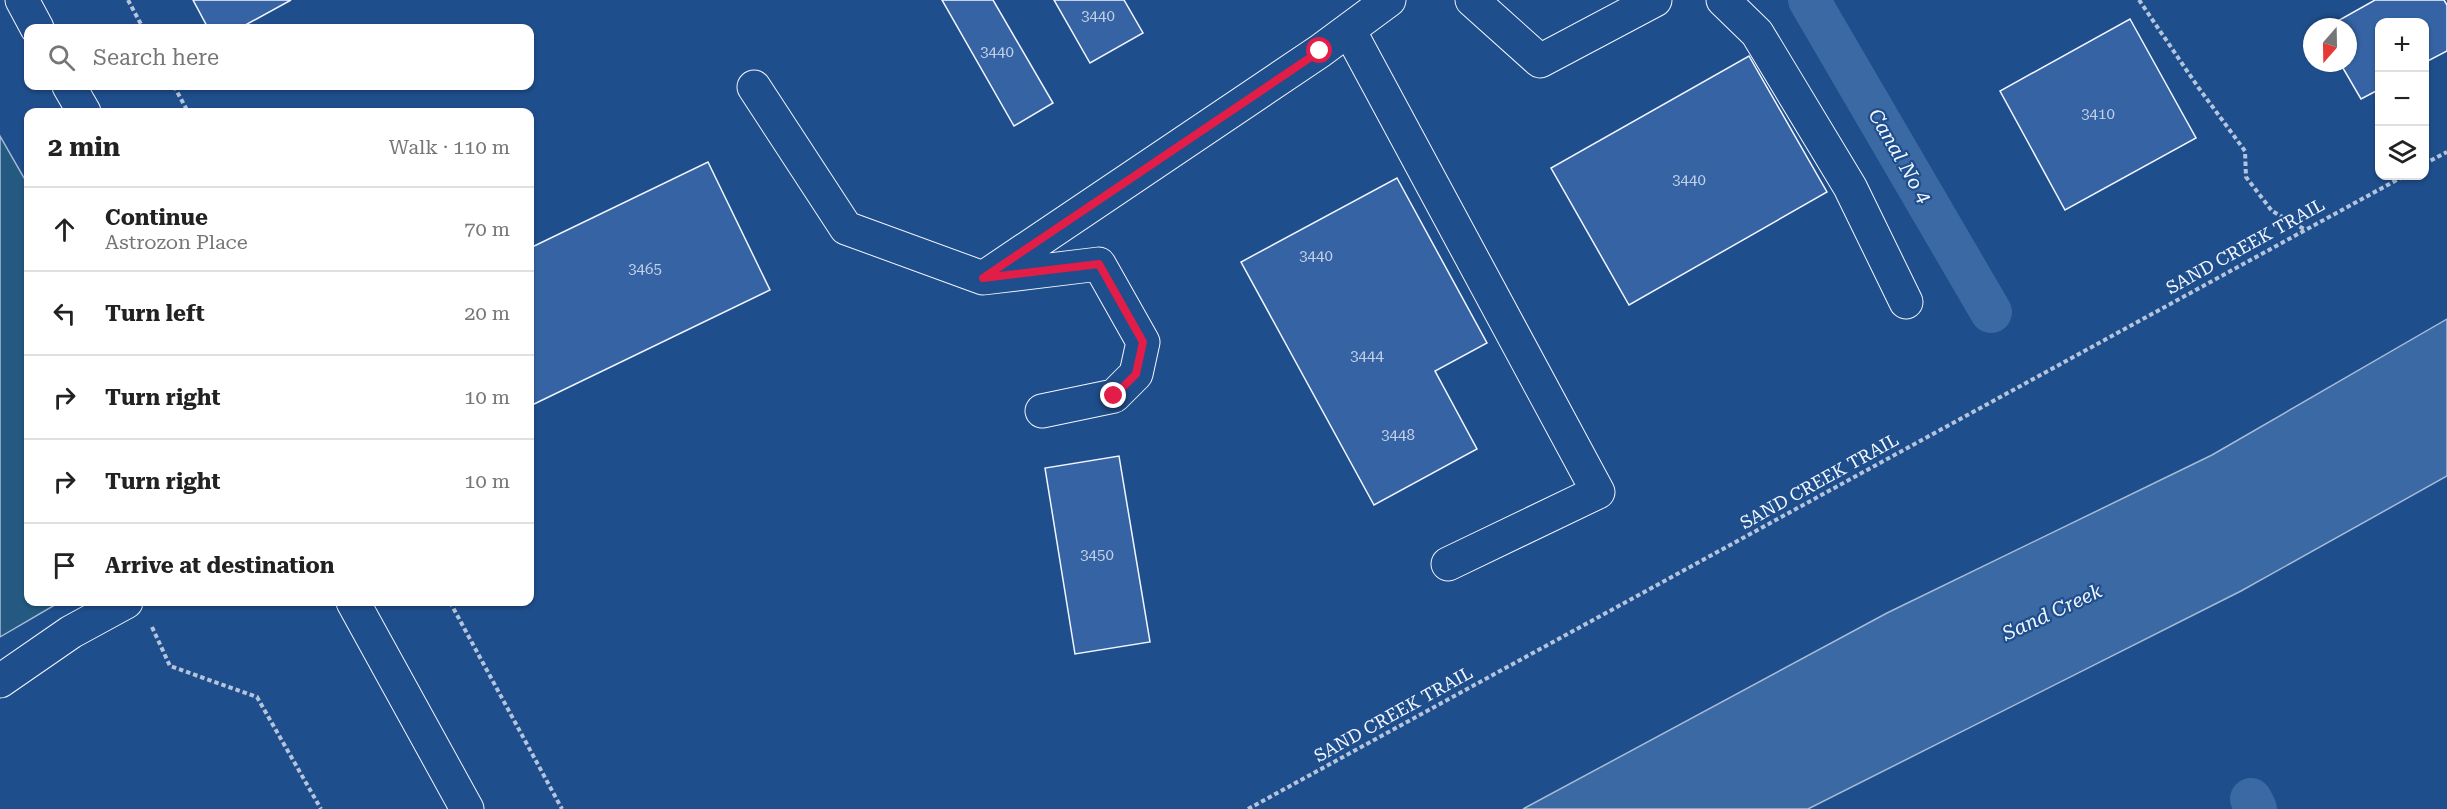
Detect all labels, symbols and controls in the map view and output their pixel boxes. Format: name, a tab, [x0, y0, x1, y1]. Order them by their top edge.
house number: 3440	[1081, 7, 1115, 25]
north arrow	[2303, 18, 2357, 72]
map controls	[2375, 18, 2429, 180]
button: +	[2375, 18, 2429, 72]
search box	[24, 24, 534, 90]
route start	[1306, 37, 1332, 63]
icon: search	[45, 41, 78, 74]
house number: 3440	[980, 43, 1014, 61]
text: Search here	[93, 45, 219, 70]
button: −	[2375, 72, 2429, 126]
water label: Canal No 4	[1863, 104, 1937, 208]
house number: 3410	[2081, 105, 2115, 123]
button: layers	[2375, 126, 2429, 180]
text: 2 min	[48, 132, 120, 162]
text: Walk · 110 m	[389, 135, 510, 159]
house number: 3440	[1672, 171, 1706, 189]
street label: SAND CREEK TRAIL	[2162, 194, 2328, 298]
text: Continue	[105, 205, 208, 230]
icon: ahead	[48, 213, 81, 246]
text: 70 m	[464, 217, 510, 241]
text: Astrozon Place	[105, 230, 248, 254]
house number: 3440	[1299, 247, 1333, 265]
house number: 3465	[628, 260, 662, 278]
icon: left	[48, 297, 81, 330]
text: Turn left	[105, 301, 205, 326]
text: 20 m	[464, 301, 510, 325]
house number: 3444	[1350, 347, 1384, 365]
icon: right	[48, 381, 81, 414]
route end	[1100, 382, 1126, 408]
text: Turn right	[105, 385, 220, 410]
text: 10 m	[464, 385, 510, 409]
house number: 3448	[1381, 426, 1415, 444]
street label: SAND CREEK TRAIL	[1736, 429, 1902, 533]
icon: right	[48, 465, 81, 498]
text: Turn right	[105, 469, 220, 494]
text: 10 m	[464, 469, 510, 493]
house number: 3450	[1080, 546, 1114, 564]
icon: arrive	[48, 549, 81, 582]
text: Arrive at destination	[105, 553, 334, 578]
water label: Sand Creek	[1997, 578, 2106, 646]
street label: SAND CREEK TRAIL	[1310, 662, 1476, 766]

